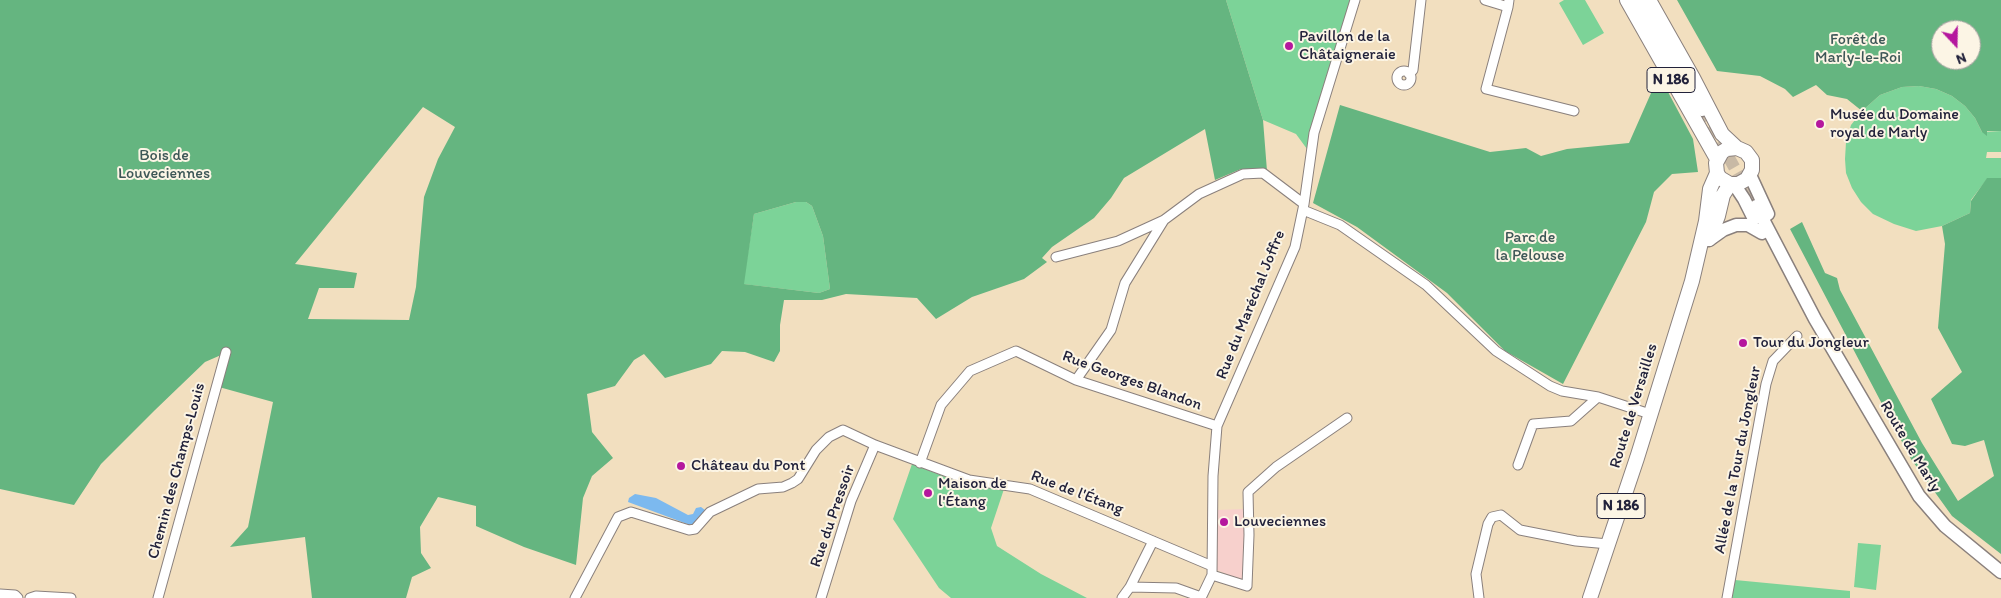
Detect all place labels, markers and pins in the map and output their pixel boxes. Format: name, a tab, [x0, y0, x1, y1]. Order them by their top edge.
place label: Pavillon de la Châtaigneraie	[1299, 27, 1396, 65]
marker: Pavillon de la Châtaigneraie	[1283, 40, 1295, 52]
place label: Musée du Domaine royal de Marly	[1830, 105, 1959, 143]
marker: Musée du Domaine royal de Marly	[1814, 118, 1826, 130]
place label: Tour du Jongleur	[1753, 333, 1869, 353]
marker: Tour du Jongleur	[1737, 337, 1749, 349]
place label: Château du Pont	[691, 456, 805, 476]
marker: Château du Pont	[675, 460, 687, 472]
place label: Maison de l'Étang	[938, 474, 1007, 512]
marker: Maison de l'Étang	[922, 487, 934, 499]
place label: Louveciennes	[1234, 512, 1326, 532]
marker: Louveciennes	[1218, 516, 1230, 528]

